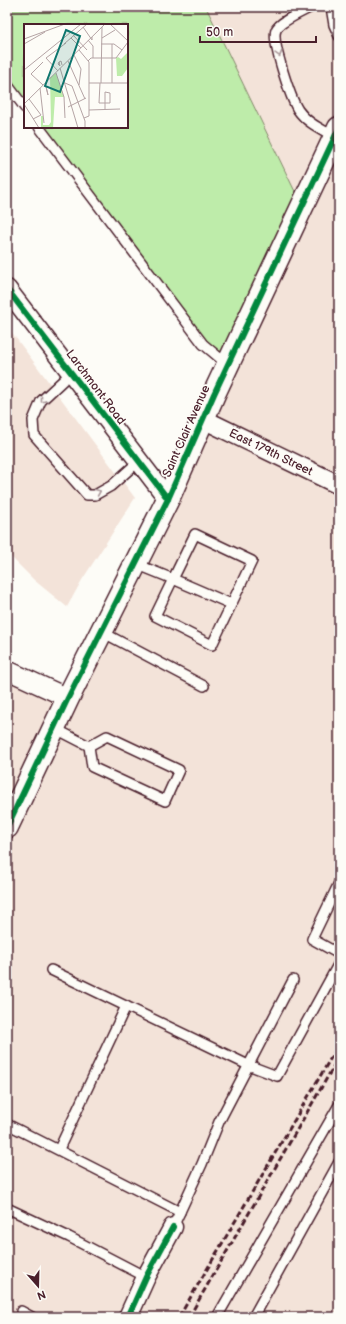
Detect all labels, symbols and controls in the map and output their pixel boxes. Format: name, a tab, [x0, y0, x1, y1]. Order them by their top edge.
scale bar	[200, 18, 316, 44]
inset map	[24, 24, 128, 128]
text: 50 m	[206, 25, 233, 40]
one-way arrow	[274, 50, 283, 57]
street label: Larchmont Road	[63, 347, 129, 428]
street label: Saint Clair Avenue	[159, 383, 213, 480]
one-way arrow	[41, 395, 48, 402]
street label: East 179th Street	[226, 426, 315, 479]
one-way arrow	[94, 489, 101, 497]
north arrow	[18, 1266, 58, 1306]
text: N	[35, 1287, 47, 1302]

